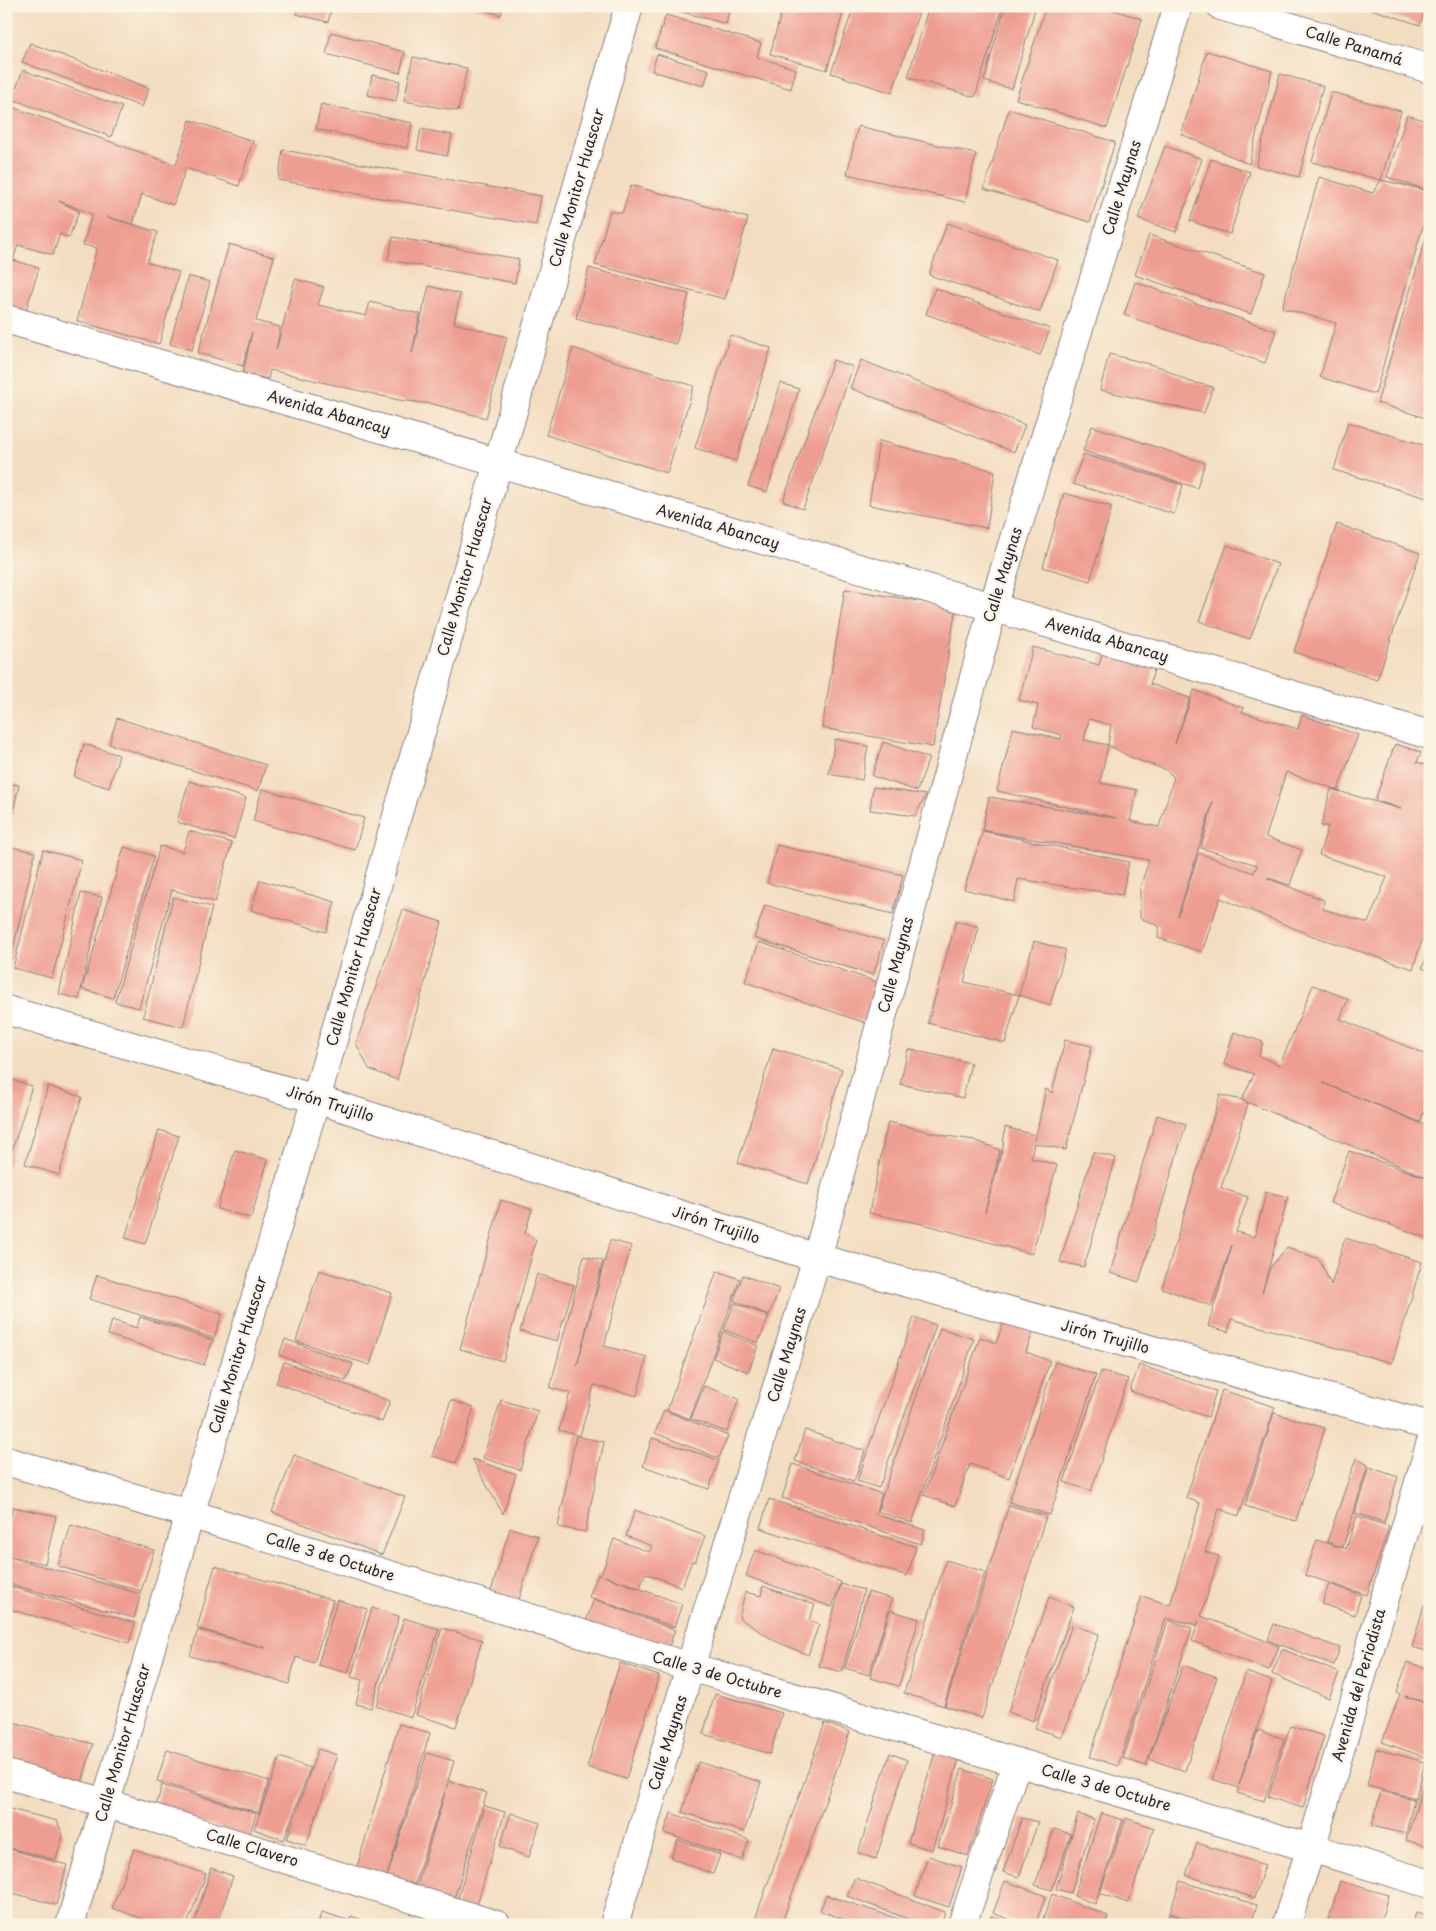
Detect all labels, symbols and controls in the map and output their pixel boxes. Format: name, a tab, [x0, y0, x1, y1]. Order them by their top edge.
street label: Calle Panamá	[1303, 19, 1407, 70]
street label: Calle Monitor Huascar	[542, 105, 609, 270]
street label: Calle Maynas	[1095, 137, 1146, 238]
street label: Avenida Abancay	[265, 383, 394, 440]
street label: Calle Monitor Huascar	[430, 494, 497, 659]
street label: Avenida Abancay	[654, 497, 783, 554]
street label: Calle Maynas	[976, 524, 1027, 625]
street label: Avenida Abancay	[1043, 610, 1172, 667]
street label: Calle Monitor Huascar	[319, 884, 386, 1049]
street label: Calle Maynas	[871, 914, 918, 1015]
street label: Jirón Trujillo	[284, 1078, 377, 1127]
street label: Jirón Trujillo	[670, 1199, 763, 1249]
street label: Calle Monitor Huascar	[202, 1273, 272, 1436]
street label: Calle Maynas	[760, 1304, 811, 1405]
street label: Jirón Trujillo	[1059, 1313, 1152, 1358]
street label: Calle 3 de Octubre	[263, 1525, 398, 1586]
street label: Avenida del Periodista	[1325, 1605, 1391, 1764]
street label: Calle 3 de Octubre	[650, 1644, 785, 1703]
street label: Calle Monitor Huascar	[88, 1660, 155, 1825]
street label: Calle Maynas	[641, 1692, 692, 1793]
street label: Calle 3 de Octubre	[1039, 1757, 1174, 1816]
street label: Calle Clavero	[203, 1822, 302, 1872]

